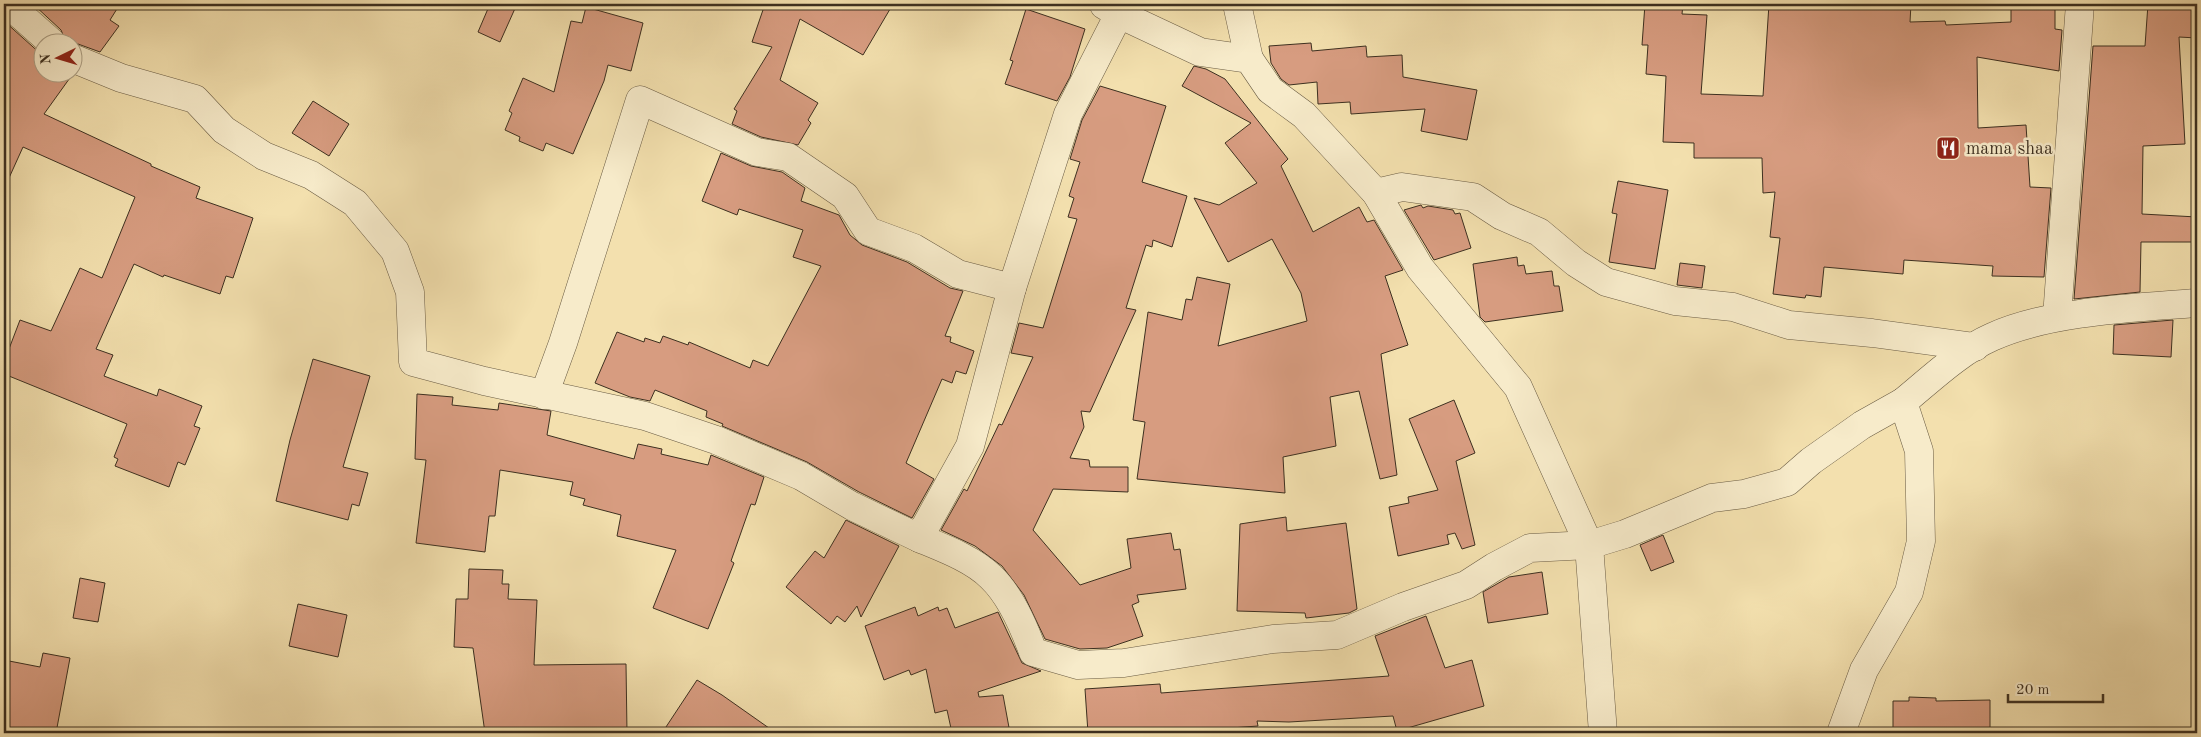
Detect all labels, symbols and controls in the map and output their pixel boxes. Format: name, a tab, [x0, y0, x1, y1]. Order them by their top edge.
north arrow	[32, 32, 82, 82]
text: N	[39, 53, 53, 65]
restaurant icon: mama shaa	[1935, 135, 1961, 161]
place label: mama shaa	[1966, 140, 2053, 158]
scale bar	[2008, 672, 2104, 704]
text: 20 m	[2016, 683, 2050, 698]

